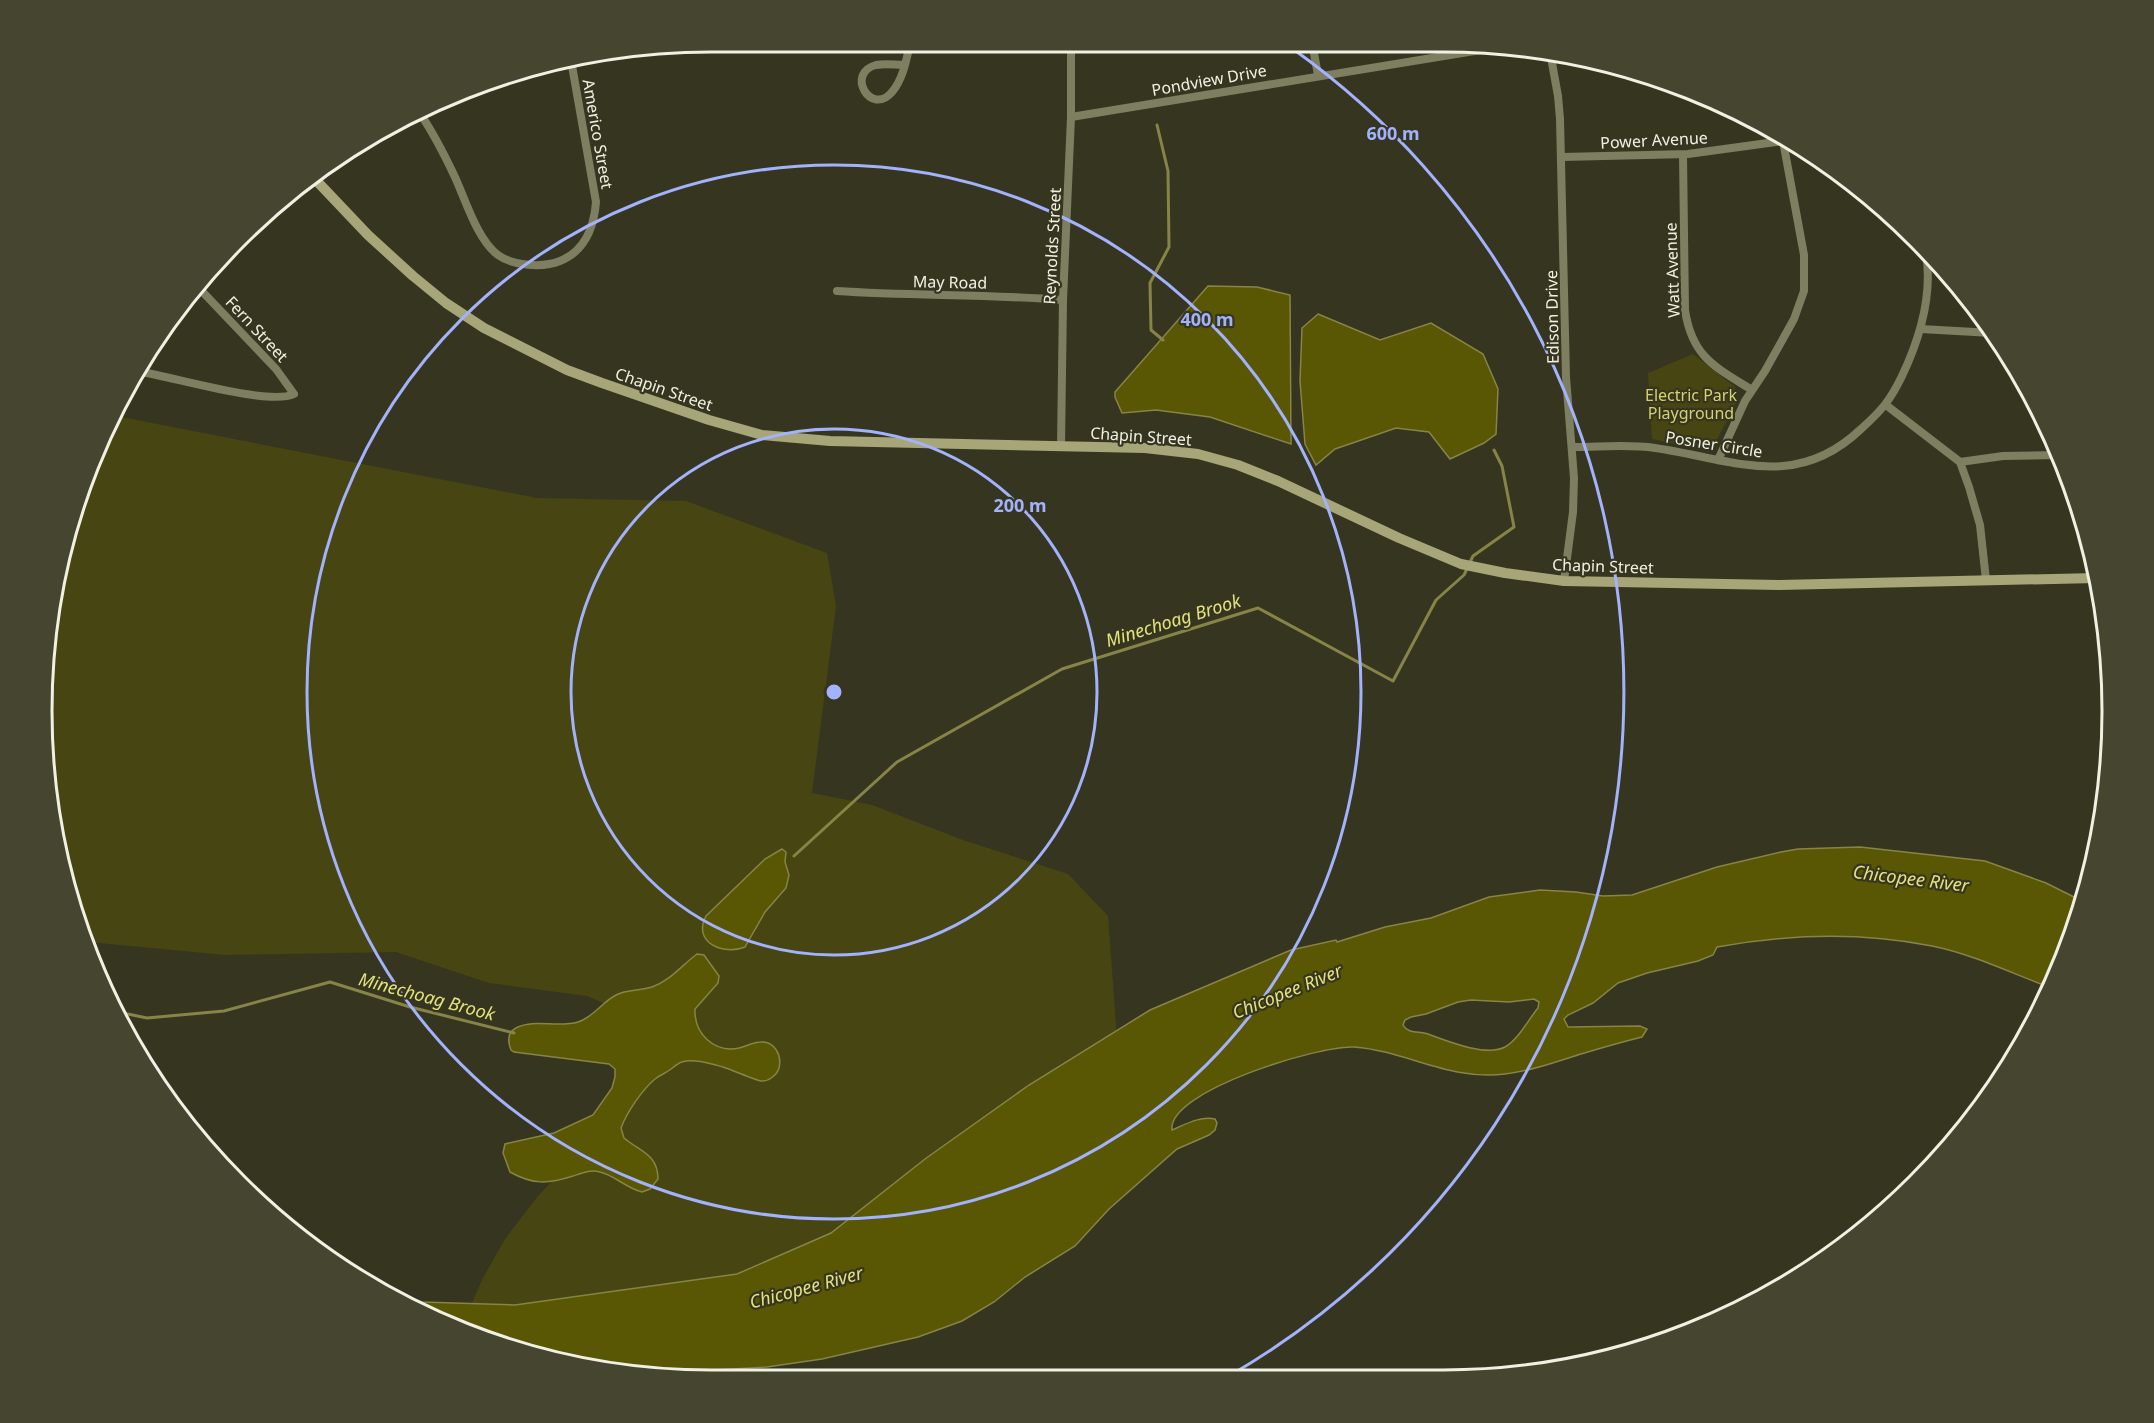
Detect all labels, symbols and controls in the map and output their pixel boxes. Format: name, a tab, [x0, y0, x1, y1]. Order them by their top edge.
street label: Pondview Drive	[1150, 59, 1268, 101]
street label: Americo Street	[578, 77, 619, 191]
text: 600 m	[1366, 121, 1420, 145]
street label: Power Avenue	[1600, 126, 1708, 154]
street label: Reynolds Street	[1038, 187, 1066, 305]
street label: Watt Avenue	[1659, 222, 1685, 318]
street label: May Road	[913, 270, 987, 294]
street label: Edison Drive	[1540, 270, 1564, 364]
street label: Fern Street	[221, 291, 293, 367]
text: 400 m	[1180, 307, 1234, 331]
street label: Chapin Street	[612, 362, 716, 416]
park label: Electric Park Playground	[1645, 384, 1737, 424]
street label: Chapin Street	[1090, 421, 1193, 451]
street label: Posner Circle	[1664, 425, 1764, 463]
text: 200 m	[993, 493, 1047, 517]
street label: Chapin Street	[1552, 553, 1654, 579]
water label: Minechoag Brook	[1103, 588, 1244, 652]
centre of rings	[824, 682, 844, 702]
water label: Chicopee River	[1852, 859, 1971, 897]
water label: Chicopee River	[1228, 958, 1346, 1024]
water label: Minechoag Brook	[356, 966, 499, 1026]
water label: Chicopee River	[747, 1260, 866, 1314]

